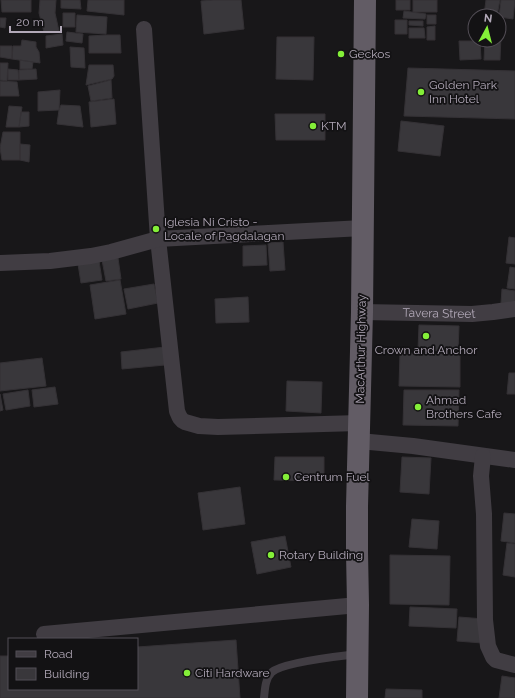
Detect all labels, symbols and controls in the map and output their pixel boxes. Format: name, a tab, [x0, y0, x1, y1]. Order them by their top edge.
scale bar	[10, 8, 61, 34]
north arrow	[467, 8, 507, 48]
text: N	[483, 12, 493, 26]
text: 20 m	[16, 15, 44, 29]
place label: Geckos	[349, 47, 390, 61]
marker: Geckos	[336, 49, 346, 59]
place label: Golden Park Inn Hotel	[429, 78, 498, 106]
marker: Golden Park Inn Hotel	[416, 87, 426, 97]
place label: KTM	[321, 119, 347, 133]
marker: KTM	[308, 121, 318, 131]
place label: Iglesia Ni Cristo - Locale of Pagdalagan	[164, 215, 284, 243]
marker: Iglesia Ni Cristo - Locale of Pagdalagan	[151, 224, 161, 234]
street label: MacArthur Highway	[353, 294, 369, 404]
street label: Tavera Street	[402, 306, 476, 321]
marker: Crown and Anchor	[421, 331, 431, 341]
place label: Crown and Anchor	[375, 343, 478, 357]
place label: Ahmad Brothers Cafe	[426, 393, 502, 421]
marker: Ahmad Brothers Cafe	[413, 402, 423, 412]
place label: Centrum Fuel	[294, 470, 371, 484]
marker: Centrum Fuel	[281, 472, 291, 482]
place label: Rotary Building	[279, 548, 363, 562]
marker: Rotary Building	[266, 550, 276, 560]
legend	[8, 638, 138, 690]
text: Road	[44, 647, 73, 661]
place label: Citi Hardware	[195, 666, 270, 680]
text: Building	[44, 667, 90, 681]
marker: Citi Hardware	[182, 668, 192, 678]

